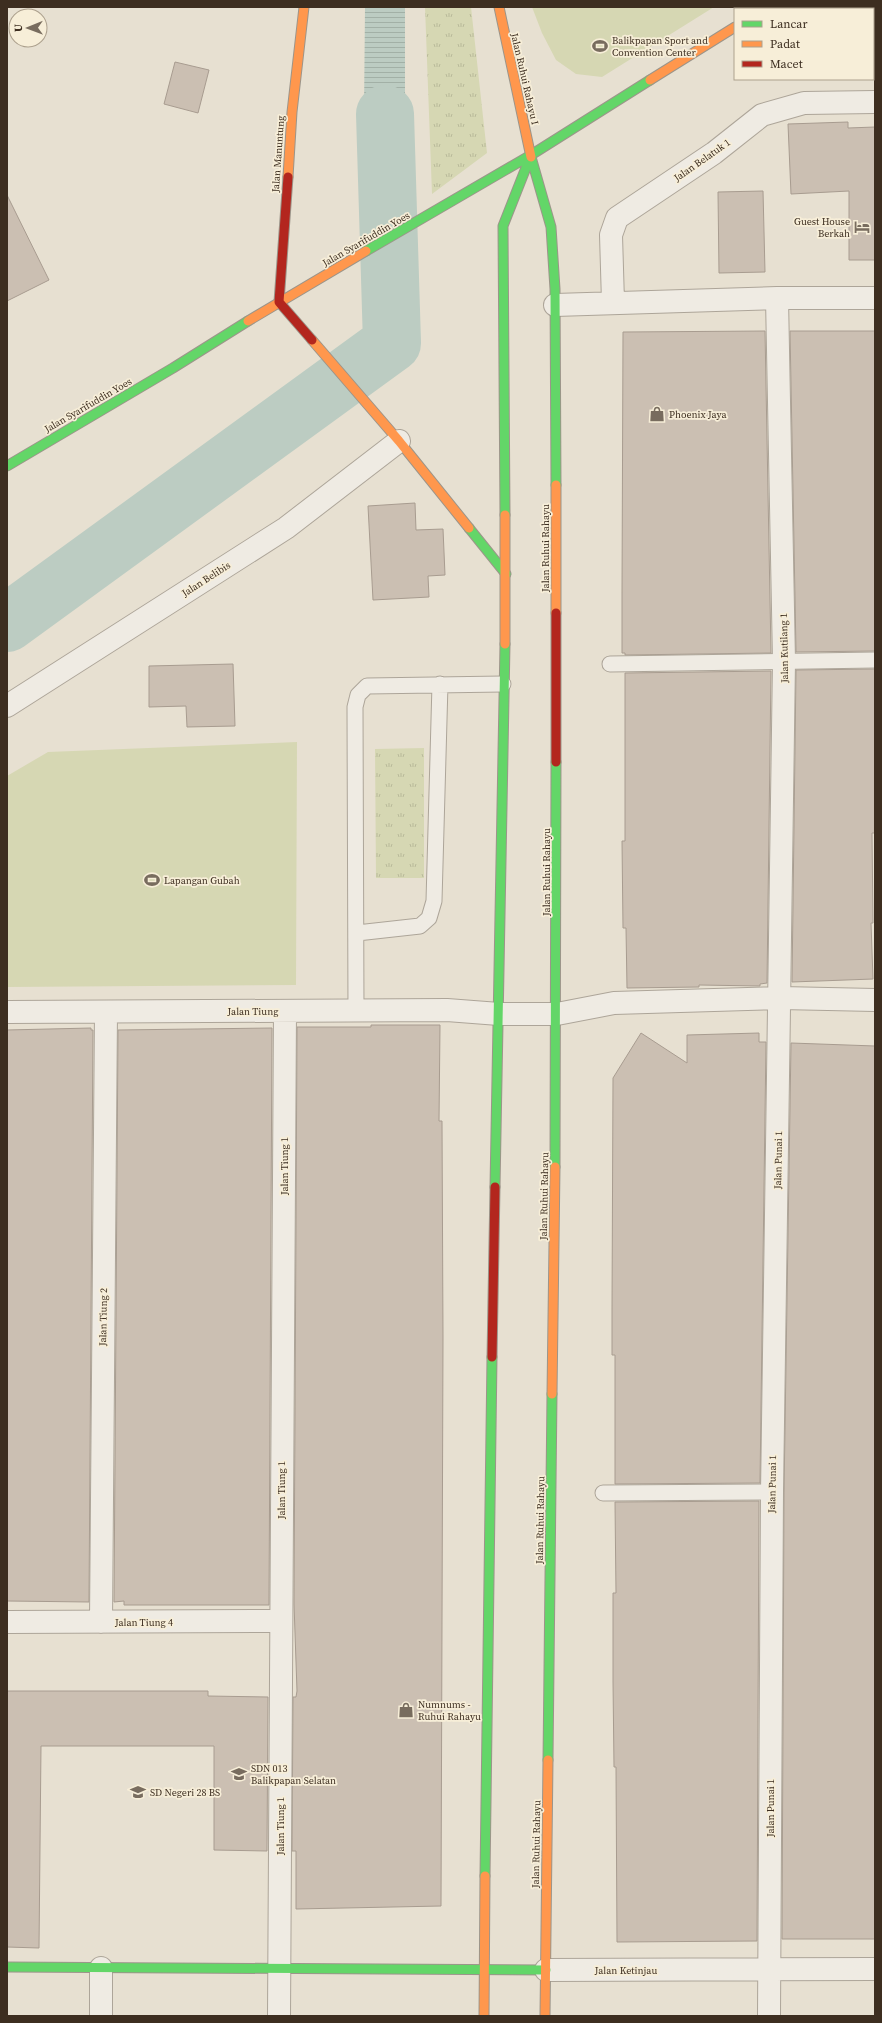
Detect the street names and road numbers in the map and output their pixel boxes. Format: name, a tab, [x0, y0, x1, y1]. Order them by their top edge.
street label: Jalan Ruhui Rahayu I	[508, 31, 542, 126]
street label: Jalan Manuntung	[269, 115, 287, 194]
street label: Jalan Belatuk 1	[670, 136, 733, 185]
street label: Jalan Syarifuddin Yoes	[319, 209, 412, 270]
street label: Jalan Syarifuddin Yoes	[41, 375, 134, 436]
street label: Jalan Ruhui Rahayu	[539, 504, 552, 593]
street label: Jalan Belibis	[178, 559, 233, 600]
street label: Jalan Kutilang 1	[777, 613, 791, 684]
street label: Jalan Ruhui Rahayu	[540, 828, 553, 917]
street label: Jalan Tiung	[227, 1005, 278, 1018]
street label: Jalan Punai 1	[771, 1131, 785, 1190]
street label: Jalan Tiung 1	[278, 1137, 291, 1196]
street label: Jalan Ruhui Rahayu	[537, 1152, 551, 1241]
street label: Jalan Tiung 2	[96, 1288, 110, 1347]
street label: Jalan Punai 1	[765, 1455, 779, 1514]
street label: Jalan Tiung 1	[275, 1461, 288, 1520]
street label: Jalan Ruhui Rahayu	[533, 1476, 547, 1565]
street label: Jalan Tiung 4	[114, 1616, 173, 1629]
street label: Jalan Punai 1	[764, 1779, 777, 1838]
street label: Jalan Tiung 1	[274, 1797, 287, 1856]
street label: Jalan Ruhui Rahayu	[529, 1800, 543, 1889]
street label: Jalan Ketinjau	[594, 1964, 657, 1977]

